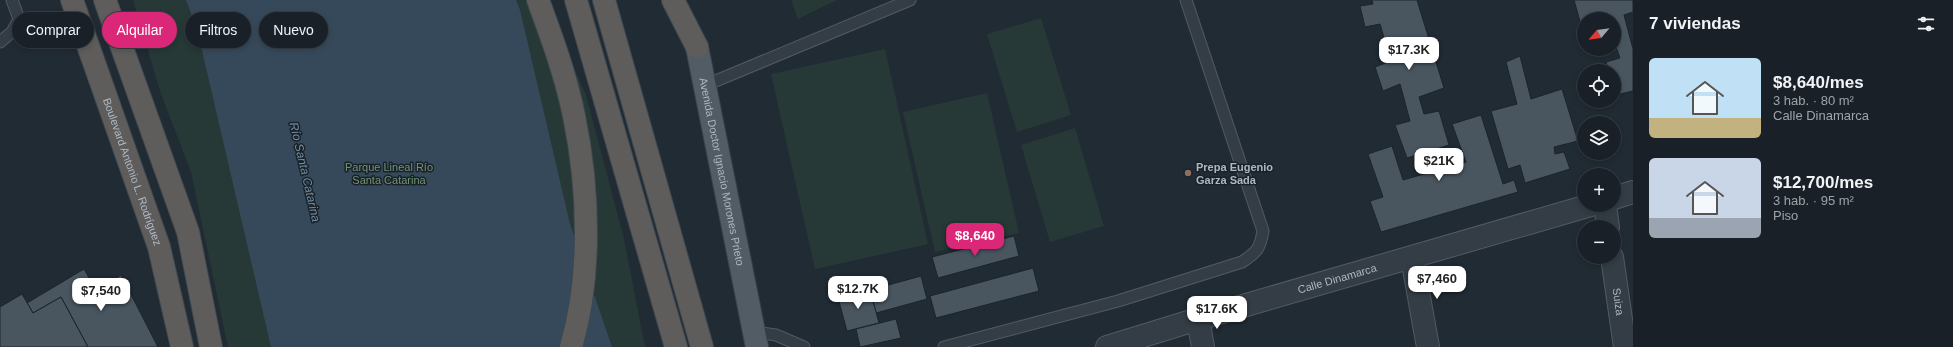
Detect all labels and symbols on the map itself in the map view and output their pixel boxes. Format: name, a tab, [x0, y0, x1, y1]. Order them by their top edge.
north arrow	[1577, 12, 1621, 56]
pin: $17.3K	[1376, 37, 1442, 71]
street label: Avenida Doctor Ignacio Morones Prieto	[697, 77, 747, 267]
street label: Boulevard Antonio L. Rodríguez	[101, 96, 164, 247]
water label: Río Santa Catarina	[287, 121, 323, 224]
pin: $21K	[1415, 148, 1463, 182]
park label: Parque Lineal Río Santa Catarina	[345, 161, 433, 186]
place label: Prepa Eugenio Garza Sada	[1196, 161, 1273, 186]
marker: Prepa Eugenio Garza Sada	[1183, 168, 1193, 178]
pin: $8,640	[942, 223, 1008, 257]
street label: Calle Dinamarca	[1296, 261, 1379, 296]
pin: $7,460	[1404, 266, 1470, 300]
pin: $12.7K	[825, 276, 891, 310]
pin: $7,540	[68, 278, 134, 312]
street label: Suiza	[1611, 287, 1626, 317]
pin: $17.6K	[1184, 296, 1250, 330]

